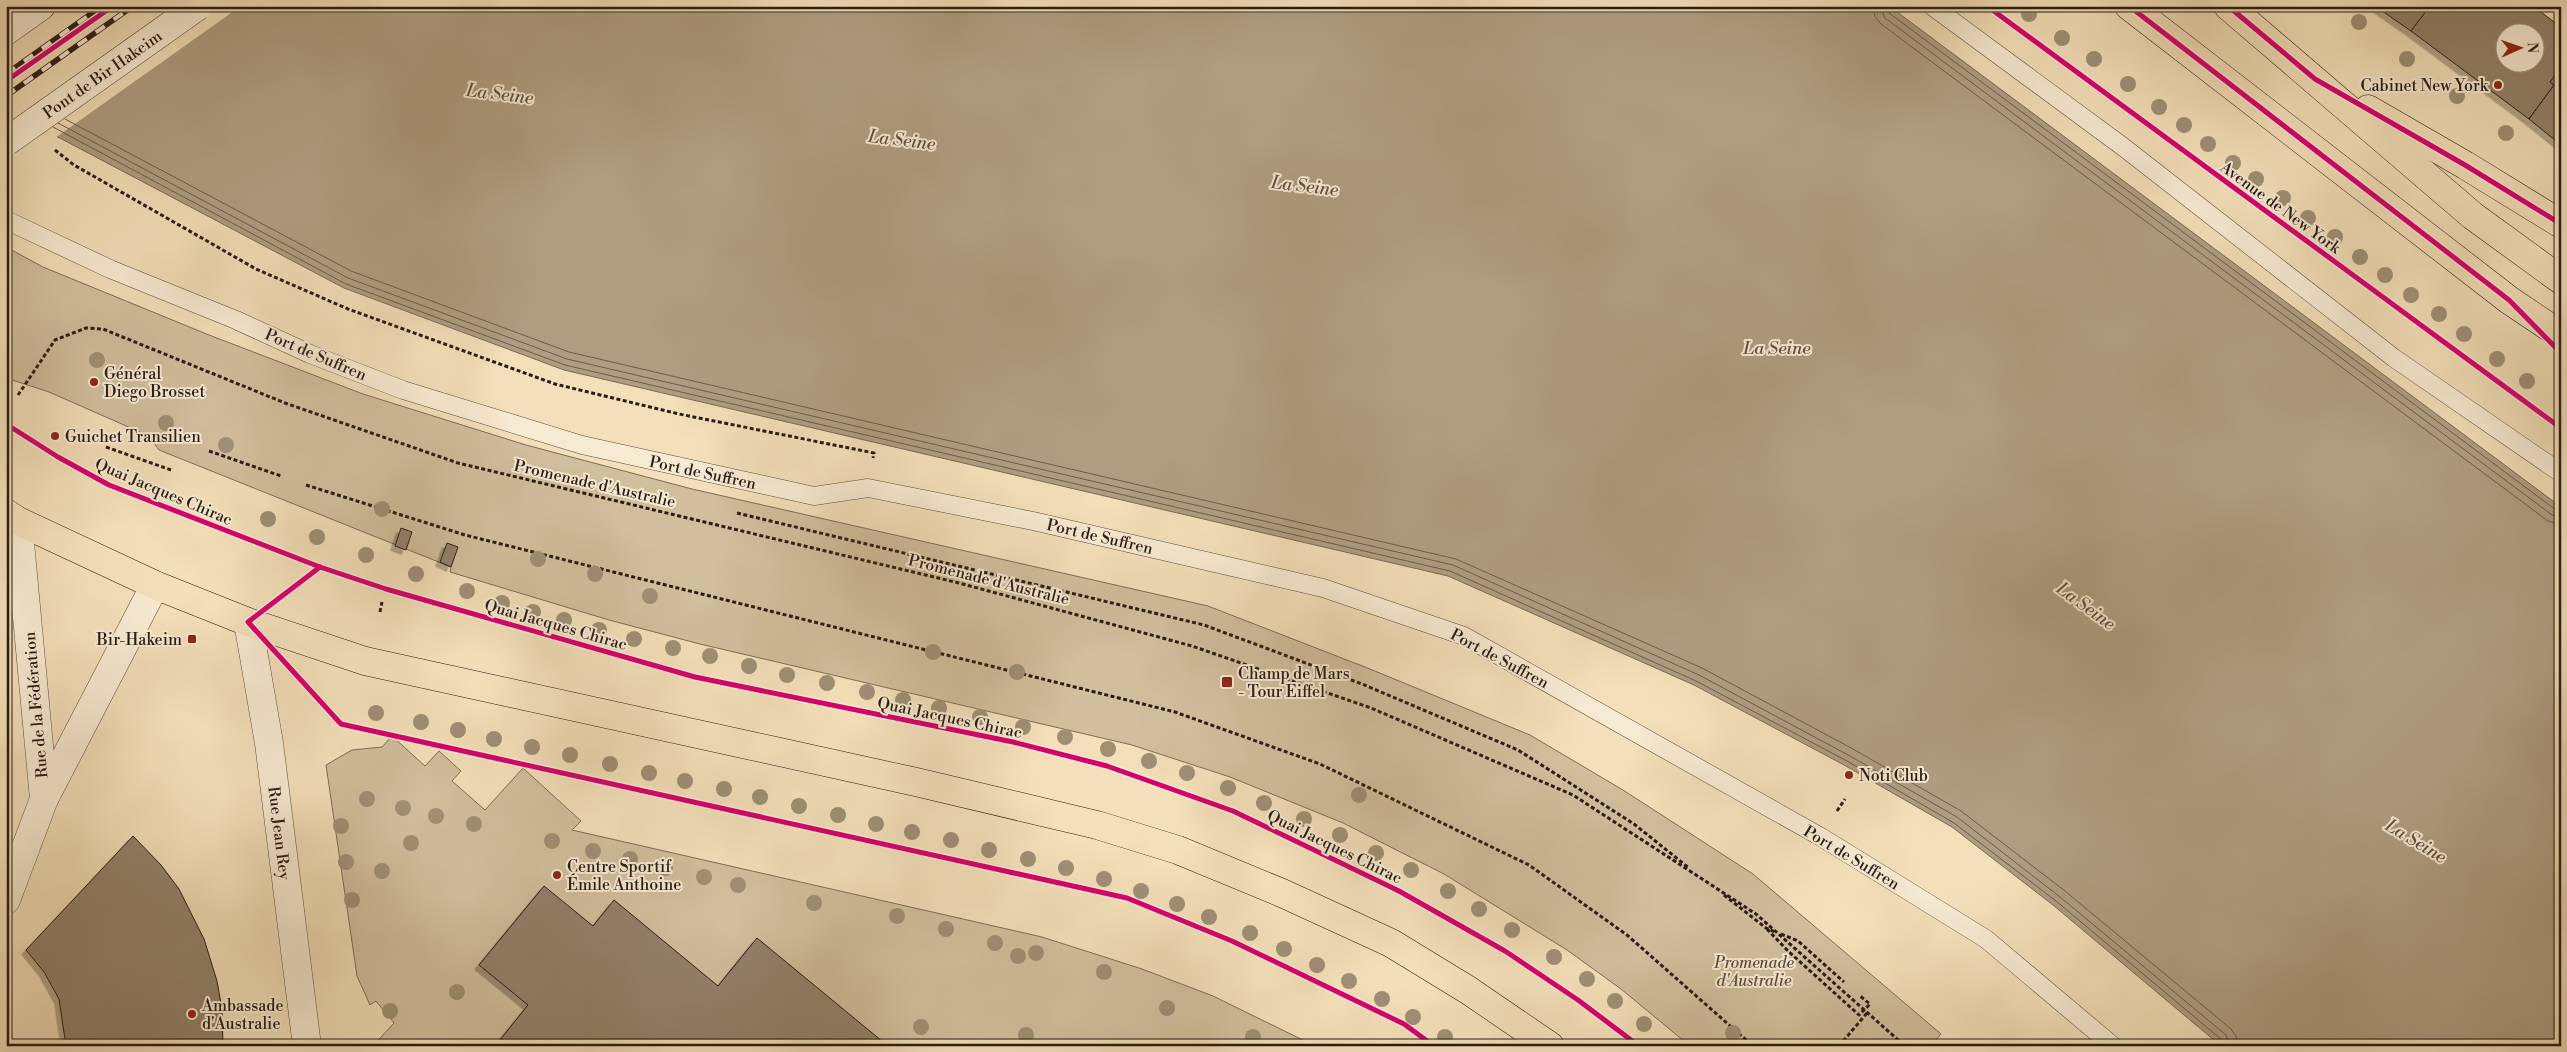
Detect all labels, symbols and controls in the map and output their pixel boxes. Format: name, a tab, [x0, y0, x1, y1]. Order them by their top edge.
north arrow	[2494, 22, 2544, 72]
street label: Pont de Bir Hakeim	[39, 26, 166, 123]
text: N	[2523, 42, 2541, 53]
place label: Cabinet New York	[2361, 76, 2490, 96]
water label: La Seine	[464, 79, 535, 110]
marker: Cabinet New York	[2492, 79, 2504, 91]
water label: La Seine	[866, 125, 937, 156]
street label: Avenue de New York	[2216, 157, 2346, 259]
water label: La Seine	[1269, 171, 1340, 202]
street label: Port de Suffren	[262, 324, 370, 386]
water label: La Seine	[1742, 337, 1811, 360]
place label: Général Diego Brosset	[104, 364, 205, 402]
marker: Général Diego Brosset	[88, 376, 100, 388]
place label: Guichet Transilien	[65, 427, 201, 447]
marker: Guichet Transilien	[49, 430, 61, 442]
street label: Port de Suffren	[648, 452, 758, 494]
street label: Quai Jacques Chirac	[92, 454, 235, 530]
street label: Promenade d'Australie	[512, 456, 678, 512]
street label: Port de Suffren	[1045, 515, 1155, 559]
street label: Promenade d'Australie	[906, 550, 1071, 610]
water label: La Seine	[2051, 577, 2120, 636]
street label: Quai Jacques Chirac	[482, 595, 629, 655]
street label: Port de Suffren	[1447, 625, 1553, 693]
street label: Rue de la Fédération	[20, 630, 52, 779]
place label: Bir-Hakeim	[96, 630, 182, 650]
marker: Bir-Hakeim	[186, 633, 198, 645]
place label: Champ de Mars - Tour Eiffel	[1238, 664, 1350, 702]
marker: Champ de Mars - Tour Eiffel	[1220, 675, 1234, 689]
street label: Quai Jacques Chirac	[876, 693, 1024, 743]
place label: Noti Club	[1859, 766, 1928, 786]
marker: Noti Club	[1843, 769, 1855, 781]
street label: Rue Jean Rey	[263, 785, 295, 881]
street label: Quai Jacques Chirac	[1264, 806, 1405, 888]
water label: La Seine	[2380, 814, 2451, 869]
street label: Port de Suffren	[1800, 821, 1904, 895]
place label: Centre Sportif Émile Anthoine	[567, 857, 681, 895]
marker: Centre Sportif Émile Anthoine	[551, 869, 563, 881]
park label: Promenade d'Australie	[1713, 953, 1794, 991]
place label: Ambassade d'Australie	[201, 996, 284, 1034]
marker: Ambassade d'Australie	[186, 1008, 198, 1020]

